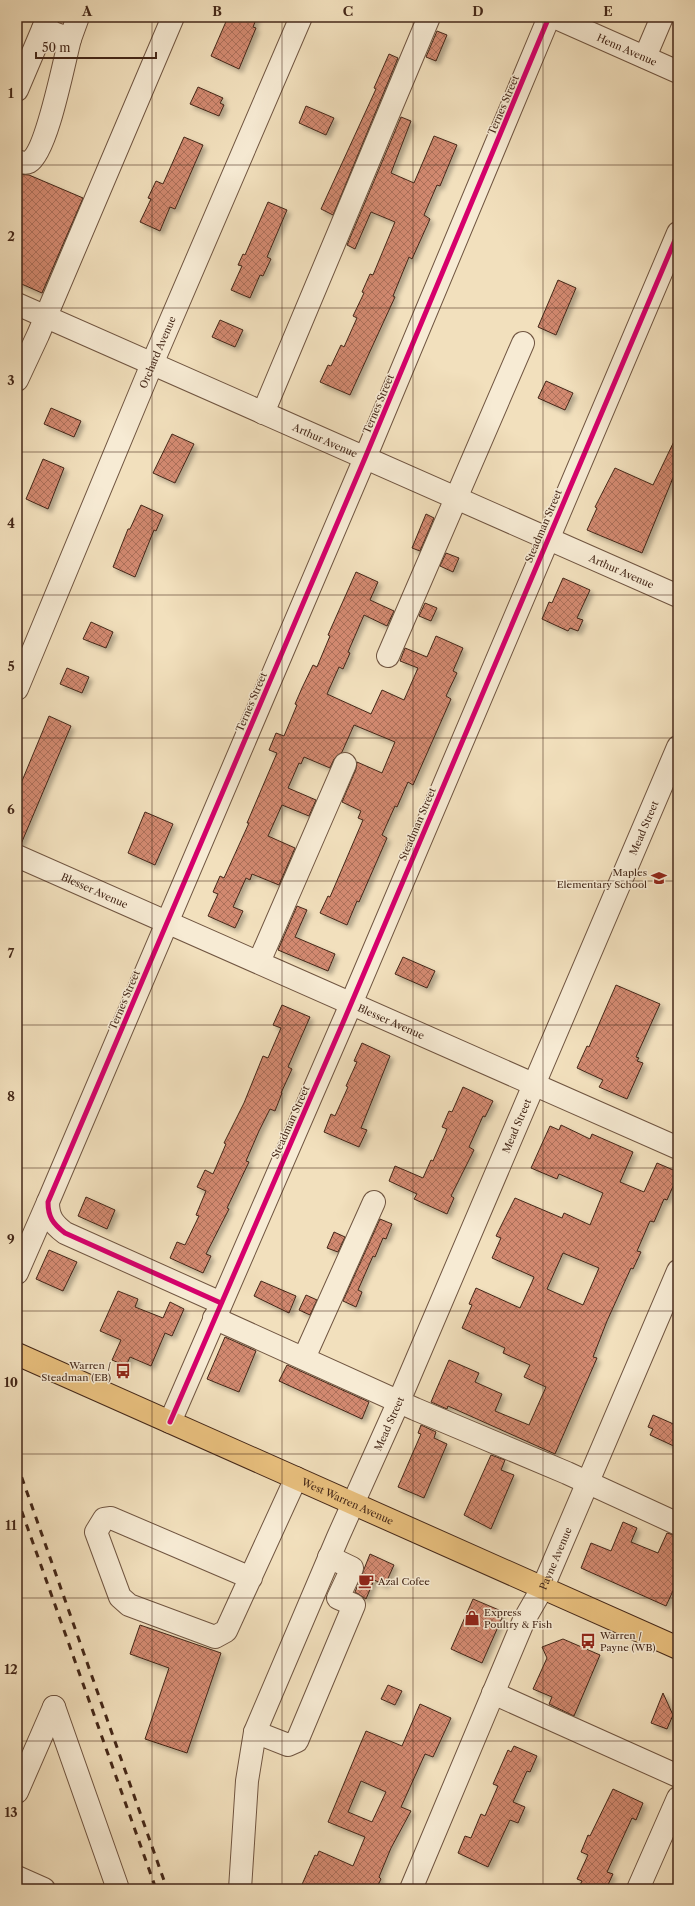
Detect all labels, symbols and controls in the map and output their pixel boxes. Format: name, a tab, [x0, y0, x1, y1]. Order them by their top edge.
text: A	[81, 3, 93, 19]
text: B	[212, 3, 222, 19]
text: C	[343, 3, 353, 19]
text: D	[472, 3, 484, 19]
text: E	[603, 3, 613, 19]
street label: Henn Avenue	[595, 31, 659, 69]
scale bar	[36, 34, 156, 60]
text: 50 m	[42, 40, 71, 55]
street label: Ternes Street	[485, 73, 522, 137]
text: 1	[8, 85, 14, 101]
text: 2	[7, 228, 15, 244]
street label: Orchard Avenue	[137, 314, 179, 390]
text: 3	[7, 372, 15, 388]
street label: Ternes Street	[360, 372, 397, 436]
street label: Arthur Avenue	[290, 420, 360, 461]
street label: Steadman Street	[522, 487, 565, 565]
text: 4	[7, 515, 15, 531]
street label: Arthur Avenue	[586, 551, 656, 592]
text: 5	[7, 658, 15, 674]
street label: Ternes Street	[233, 670, 270, 734]
street label: Steadman Street	[396, 785, 439, 863]
street label: Mead Street	[627, 798, 661, 857]
text: 6	[7, 801, 15, 817]
place label: Maples Elementary School	[557, 866, 647, 891]
school or university icon: Maples Elementary School	[650, 869, 668, 887]
street label: Blesser Avenue	[59, 870, 130, 911]
text: 7	[8, 945, 15, 961]
street label: Ternes Street	[106, 968, 143, 1032]
street label: Blesser Avenue	[355, 1001, 427, 1042]
street label: Steadman Street	[269, 1083, 313, 1161]
text: 8	[7, 1088, 15, 1104]
street label: Mead Street	[499, 1096, 534, 1155]
text: 9	[7, 1231, 15, 1247]
place label: Warren / Steadman (EB)	[41, 1359, 111, 1384]
bus stop icon: Warren / Steadman (EB)	[114, 1362, 132, 1380]
text: 10	[4, 1374, 18, 1390]
street label: Mead Street	[371, 1394, 407, 1453]
street label: West Warren Avenue	[299, 1475, 396, 1528]
text: 11	[5, 1517, 17, 1533]
street label: Payne Avenue	[537, 1525, 575, 1592]
cafe icon: Azal Cofee	[357, 1572, 375, 1590]
place label: Azal Cofee	[377, 1575, 430, 1588]
place label: Express Poultry & Fish	[484, 1606, 553, 1631]
shop icon: Express Poultry & Fish	[463, 1609, 481, 1627]
place label: Warren / Payne (WB)	[599, 1629, 655, 1654]
bus stop icon: Warren / Payne (WB)	[579, 1632, 597, 1650]
text: 12	[4, 1661, 18, 1677]
text: 13	[4, 1804, 18, 1820]

